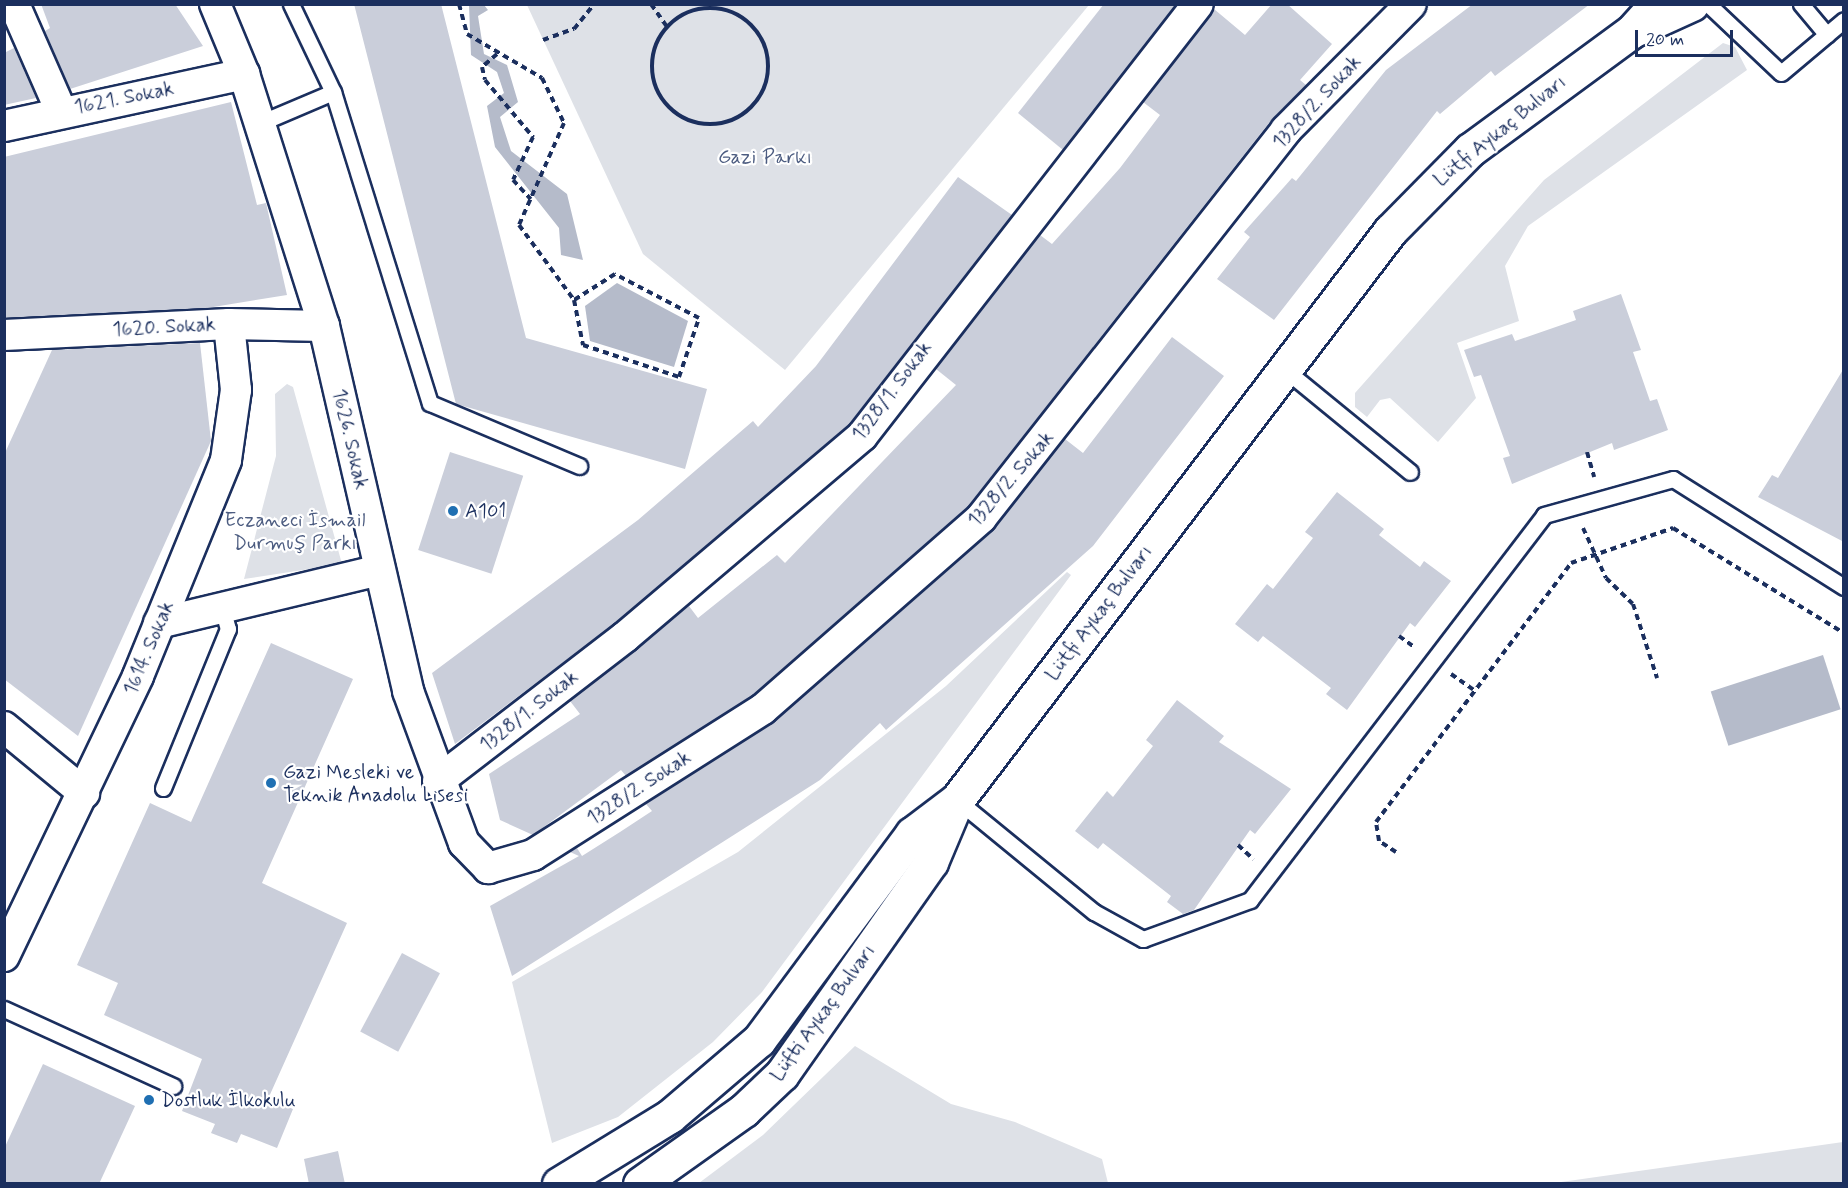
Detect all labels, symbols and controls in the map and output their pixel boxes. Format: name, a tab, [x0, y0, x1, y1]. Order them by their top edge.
scale bar	[1638, 18, 1736, 56]
text: 20 m	[1646, 28, 1684, 52]
street label: 1328/2. Sokak	[1268, 50, 1366, 154]
street label: Lütfi Aykaç Bulvarı	[1429, 70, 1571, 192]
street label: 1621. Sokak	[72, 77, 176, 119]
park label: Gazi Parkı	[721, 145, 809, 169]
street label: 1620. Sokak	[112, 312, 216, 342]
street label: 1328/1. Sokak	[847, 336, 937, 446]
street label: 1626. Sokak	[327, 386, 373, 492]
street label: 1328/2. Sokak	[963, 426, 1059, 532]
place label: A101	[465, 499, 506, 523]
marker: A101	[446, 504, 460, 518]
park label: Eczaneci İsmail Durmuş Parkı	[225, 508, 365, 555]
street label: Lütfi Aykaç Bulvarı	[1040, 540, 1158, 686]
street label: 1614. Sokak	[118, 597, 180, 699]
street label: 1328/1. Sokak	[475, 665, 583, 757]
street label: 1328/2. Sokak	[582, 745, 696, 831]
place label: Gazi Mesleki ve Teknik Anadolu Lisesi	[283, 760, 464, 807]
marker: Gazi Mesleki ve Teknik Anadolu Lisesi	[264, 776, 278, 790]
street label: Lüfti Aykaç Bulvarı	[765, 940, 881, 1086]
place label: Dostluk İlkokulu	[161, 1088, 296, 1112]
marker: Dostluk İlkokulu	[142, 1093, 156, 1107]

